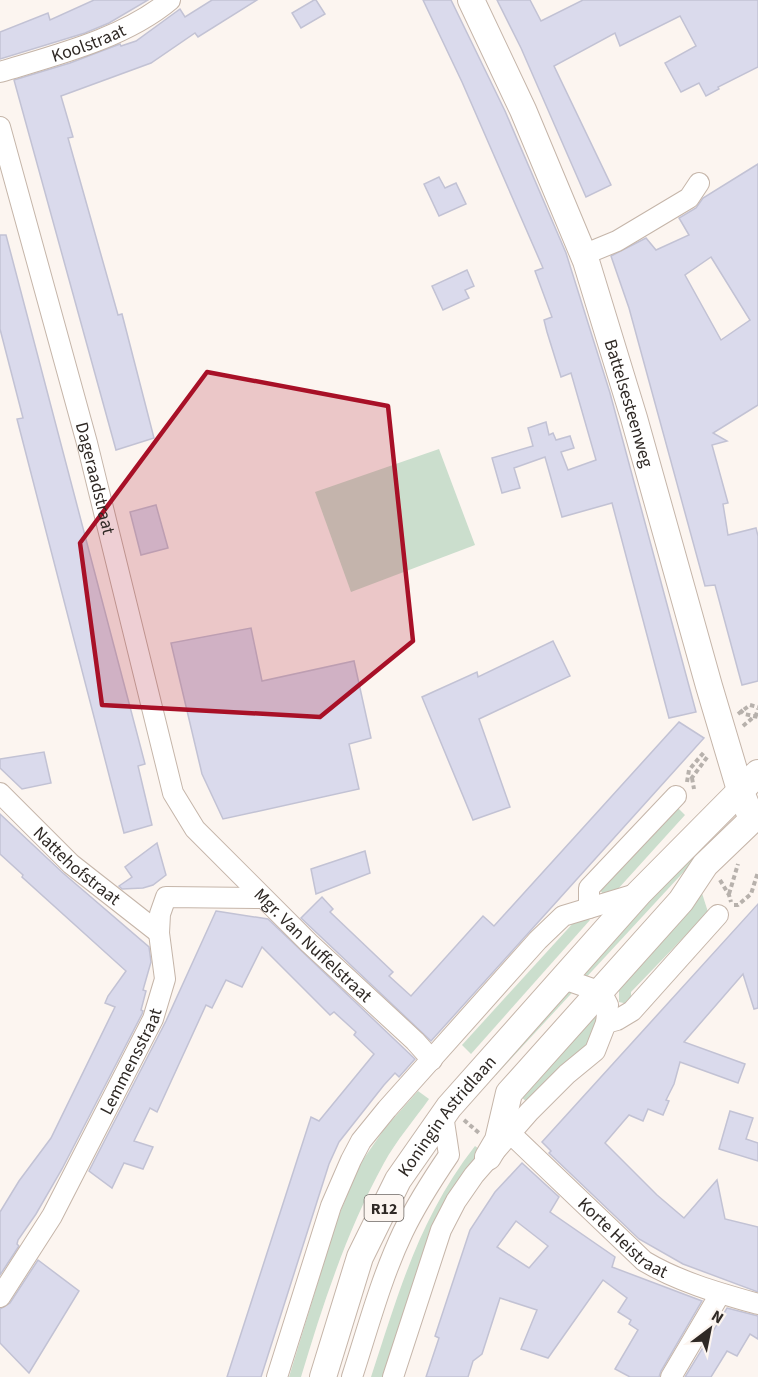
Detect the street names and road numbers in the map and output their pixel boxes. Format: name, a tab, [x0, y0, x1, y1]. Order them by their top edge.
street label: Koolstraat	[48, 18, 130, 69]
street label: Battelsesteenweg	[598, 336, 659, 470]
street label: Dageraadstraat	[69, 419, 121, 537]
street label: Nattehofstraat	[27, 821, 126, 911]
street label: Mgr. Van Nuffelstraat	[248, 883, 377, 1008]
street label: Lemmensstraat	[94, 1005, 169, 1119]
street label: Koningin Astridlaan	[392, 1050, 502, 1182]
street label: Korte Heistraat	[572, 1192, 672, 1285]
road number: R12	[364, 1195, 404, 1221]

